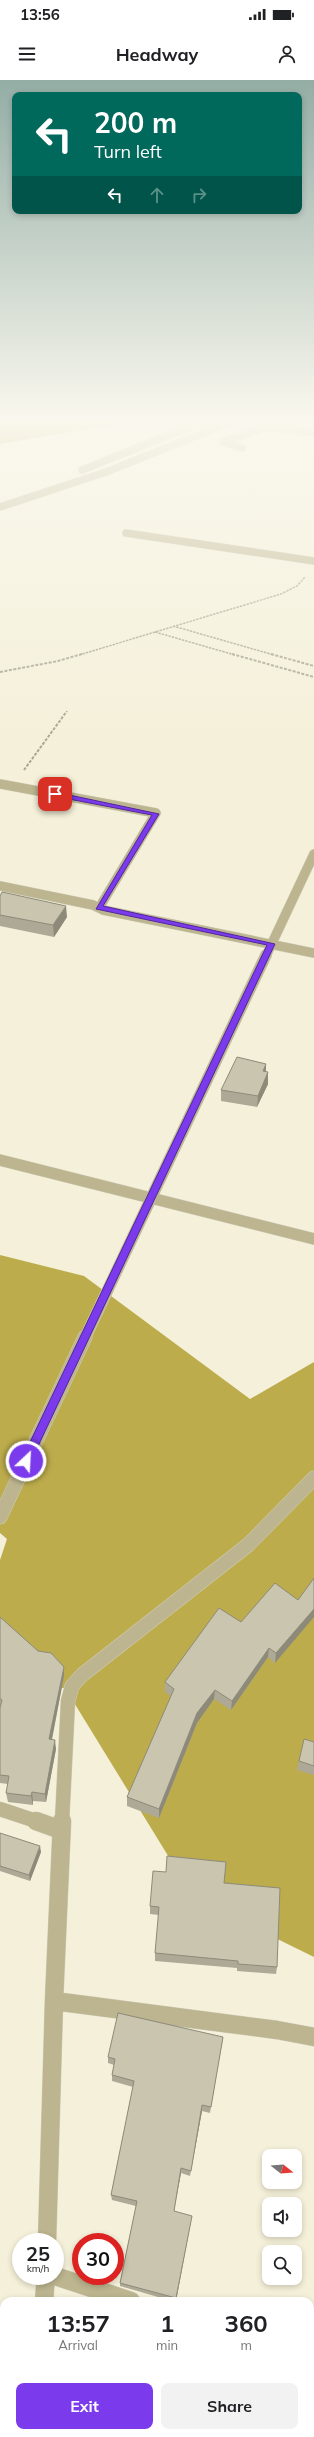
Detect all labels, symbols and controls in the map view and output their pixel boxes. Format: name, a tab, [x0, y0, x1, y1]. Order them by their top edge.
text: 13:56	[20, 5, 60, 24]
icon: menu	[16, 43, 38, 65]
text: Headway	[116, 43, 198, 66]
icon: person	[276, 43, 298, 65]
text: 200 m	[94, 105, 177, 140]
icon: left	[28, 108, 80, 160]
text: Turn left	[94, 140, 162, 163]
icon: left	[104, 184, 126, 206]
icon: ahead	[146, 184, 168, 206]
icon: right	[188, 184, 210, 206]
pin	[38, 777, 72, 811]
icon: arrive	[44, 783, 66, 805]
position arrow	[5, 1440, 47, 1482]
north arrow	[262, 2149, 302, 2189]
map controls	[262, 2149, 302, 2285]
button: sound	[262, 2197, 302, 2237]
speed limit sign: 30	[72, 2233, 124, 2285]
text: 25	[26, 2241, 50, 2266]
button: search	[262, 2245, 302, 2285]
text: km/h	[27, 2262, 49, 2275]
text: 13:57	[46, 2308, 110, 2338]
text: 1	[160, 2308, 174, 2338]
text: 360	[225, 2308, 268, 2338]
text: Arrival	[58, 2337, 98, 2353]
text: min	[156, 2337, 178, 2353]
text: m	[240, 2337, 252, 2353]
button: Exit	[16, 2383, 153, 2429]
button: Share	[161, 2383, 298, 2429]

